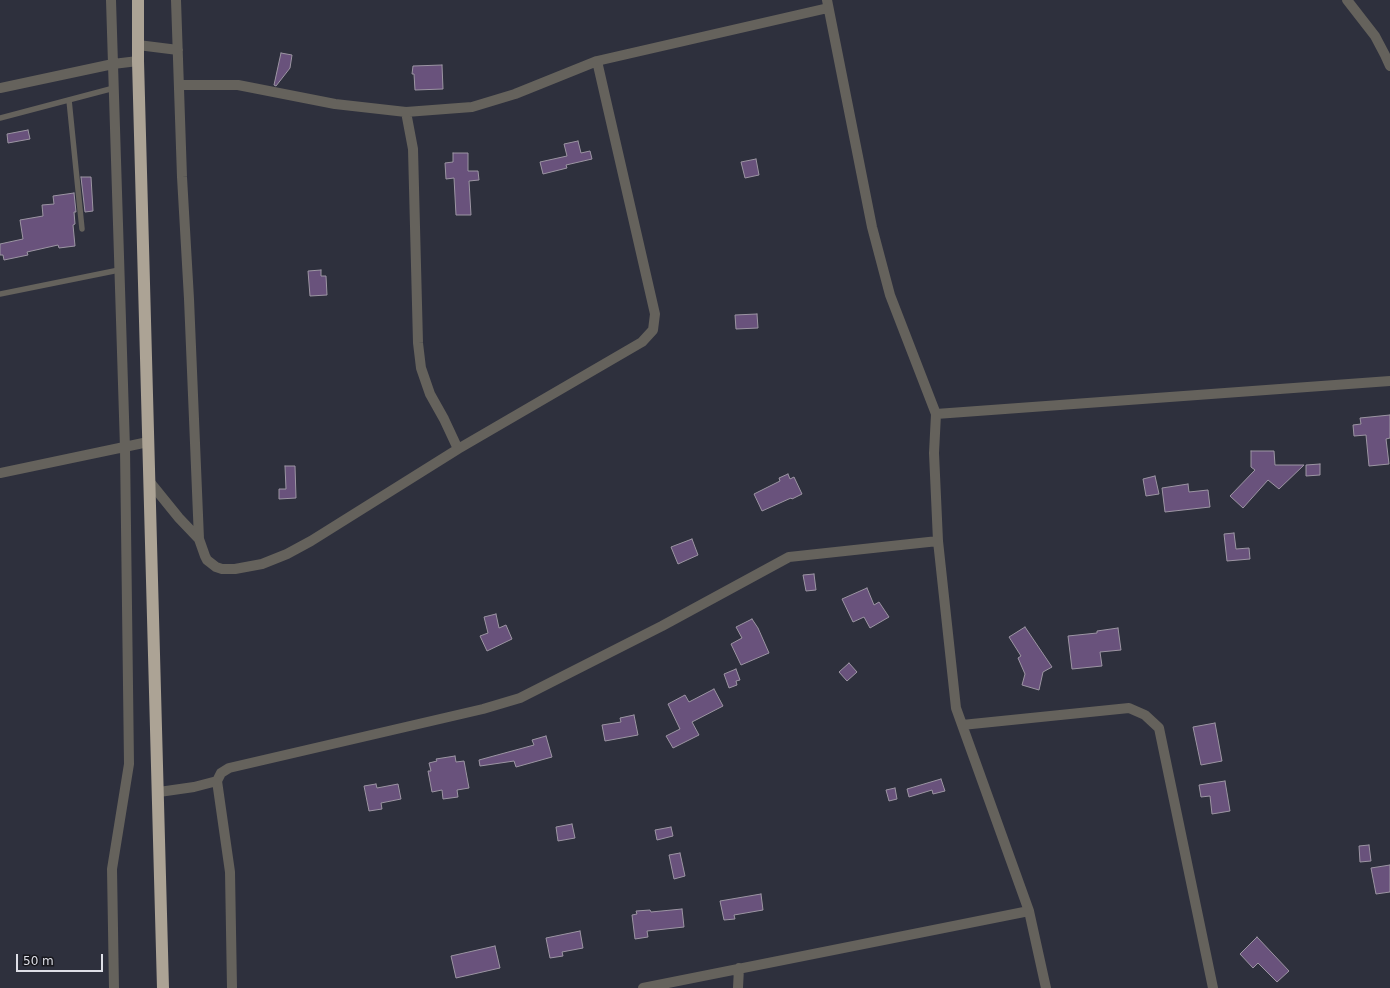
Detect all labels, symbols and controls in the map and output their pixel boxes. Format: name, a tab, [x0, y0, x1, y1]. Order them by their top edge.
scale bar	[18, 946, 105, 972]
text: 50 m	[23, 954, 54, 968]

